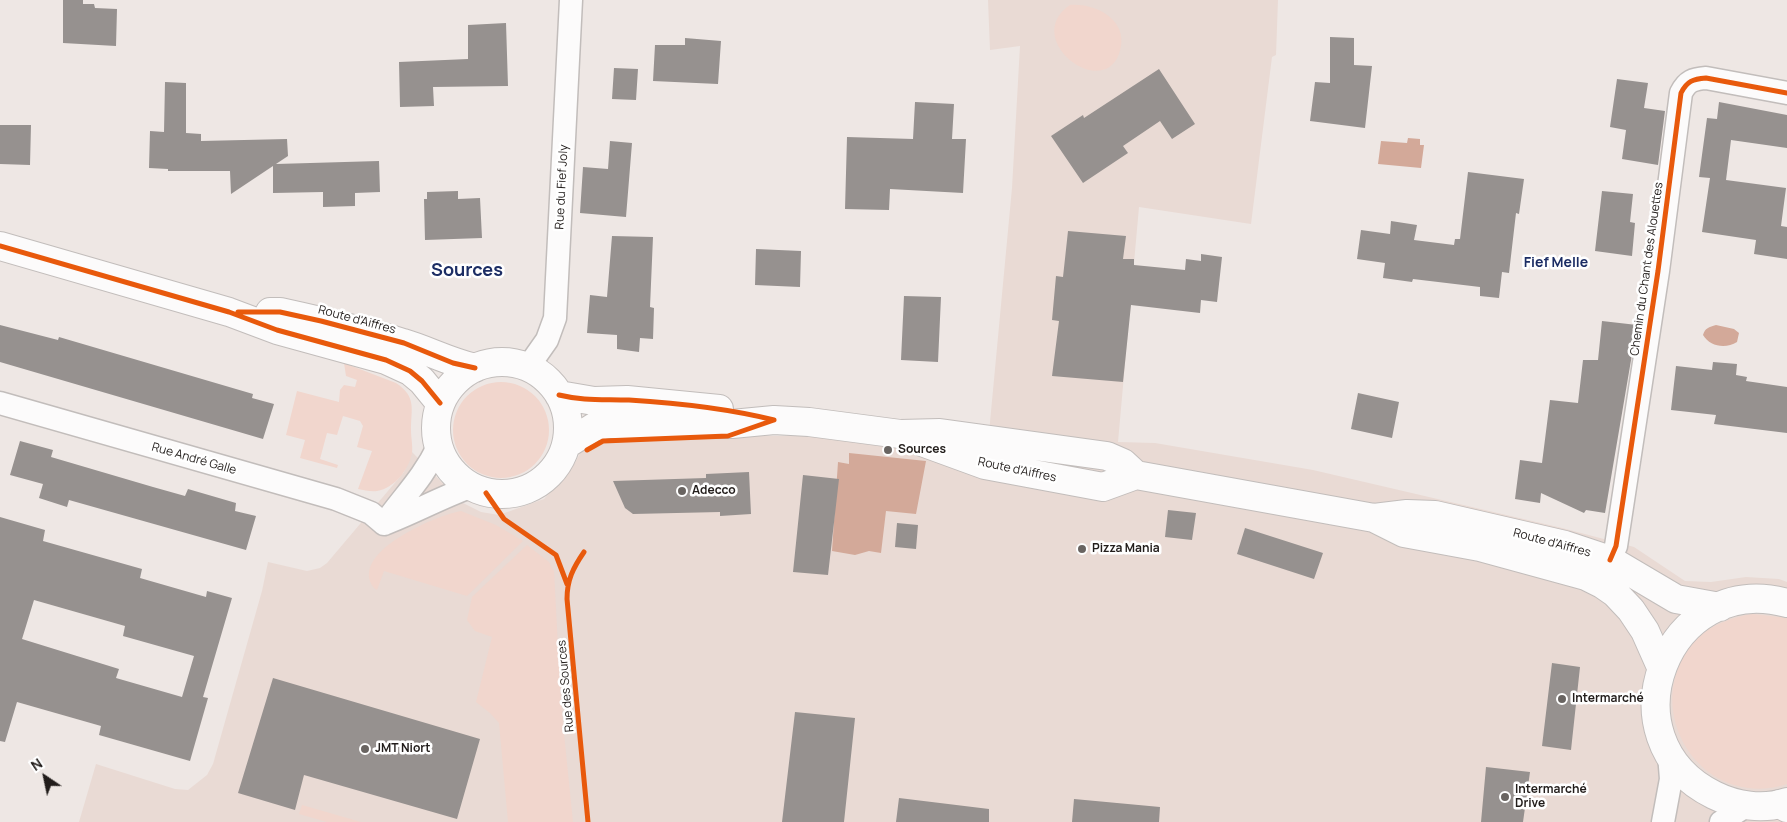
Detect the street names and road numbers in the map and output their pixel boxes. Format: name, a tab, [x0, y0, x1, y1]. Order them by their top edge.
street label: Rue du Fief Joly	[553, 144, 571, 230]
street label: Chemin du Chant des Alouettes	[1628, 181, 1666, 357]
street label: Route d'Aiffres	[317, 303, 397, 337]
street label: Rue André Galle	[150, 440, 238, 478]
street label: Route d'Aiffres	[976, 455, 1058, 485]
street label: Route d'Aiffres	[1512, 526, 1592, 560]
street label: Rue des Sources	[555, 639, 577, 733]

